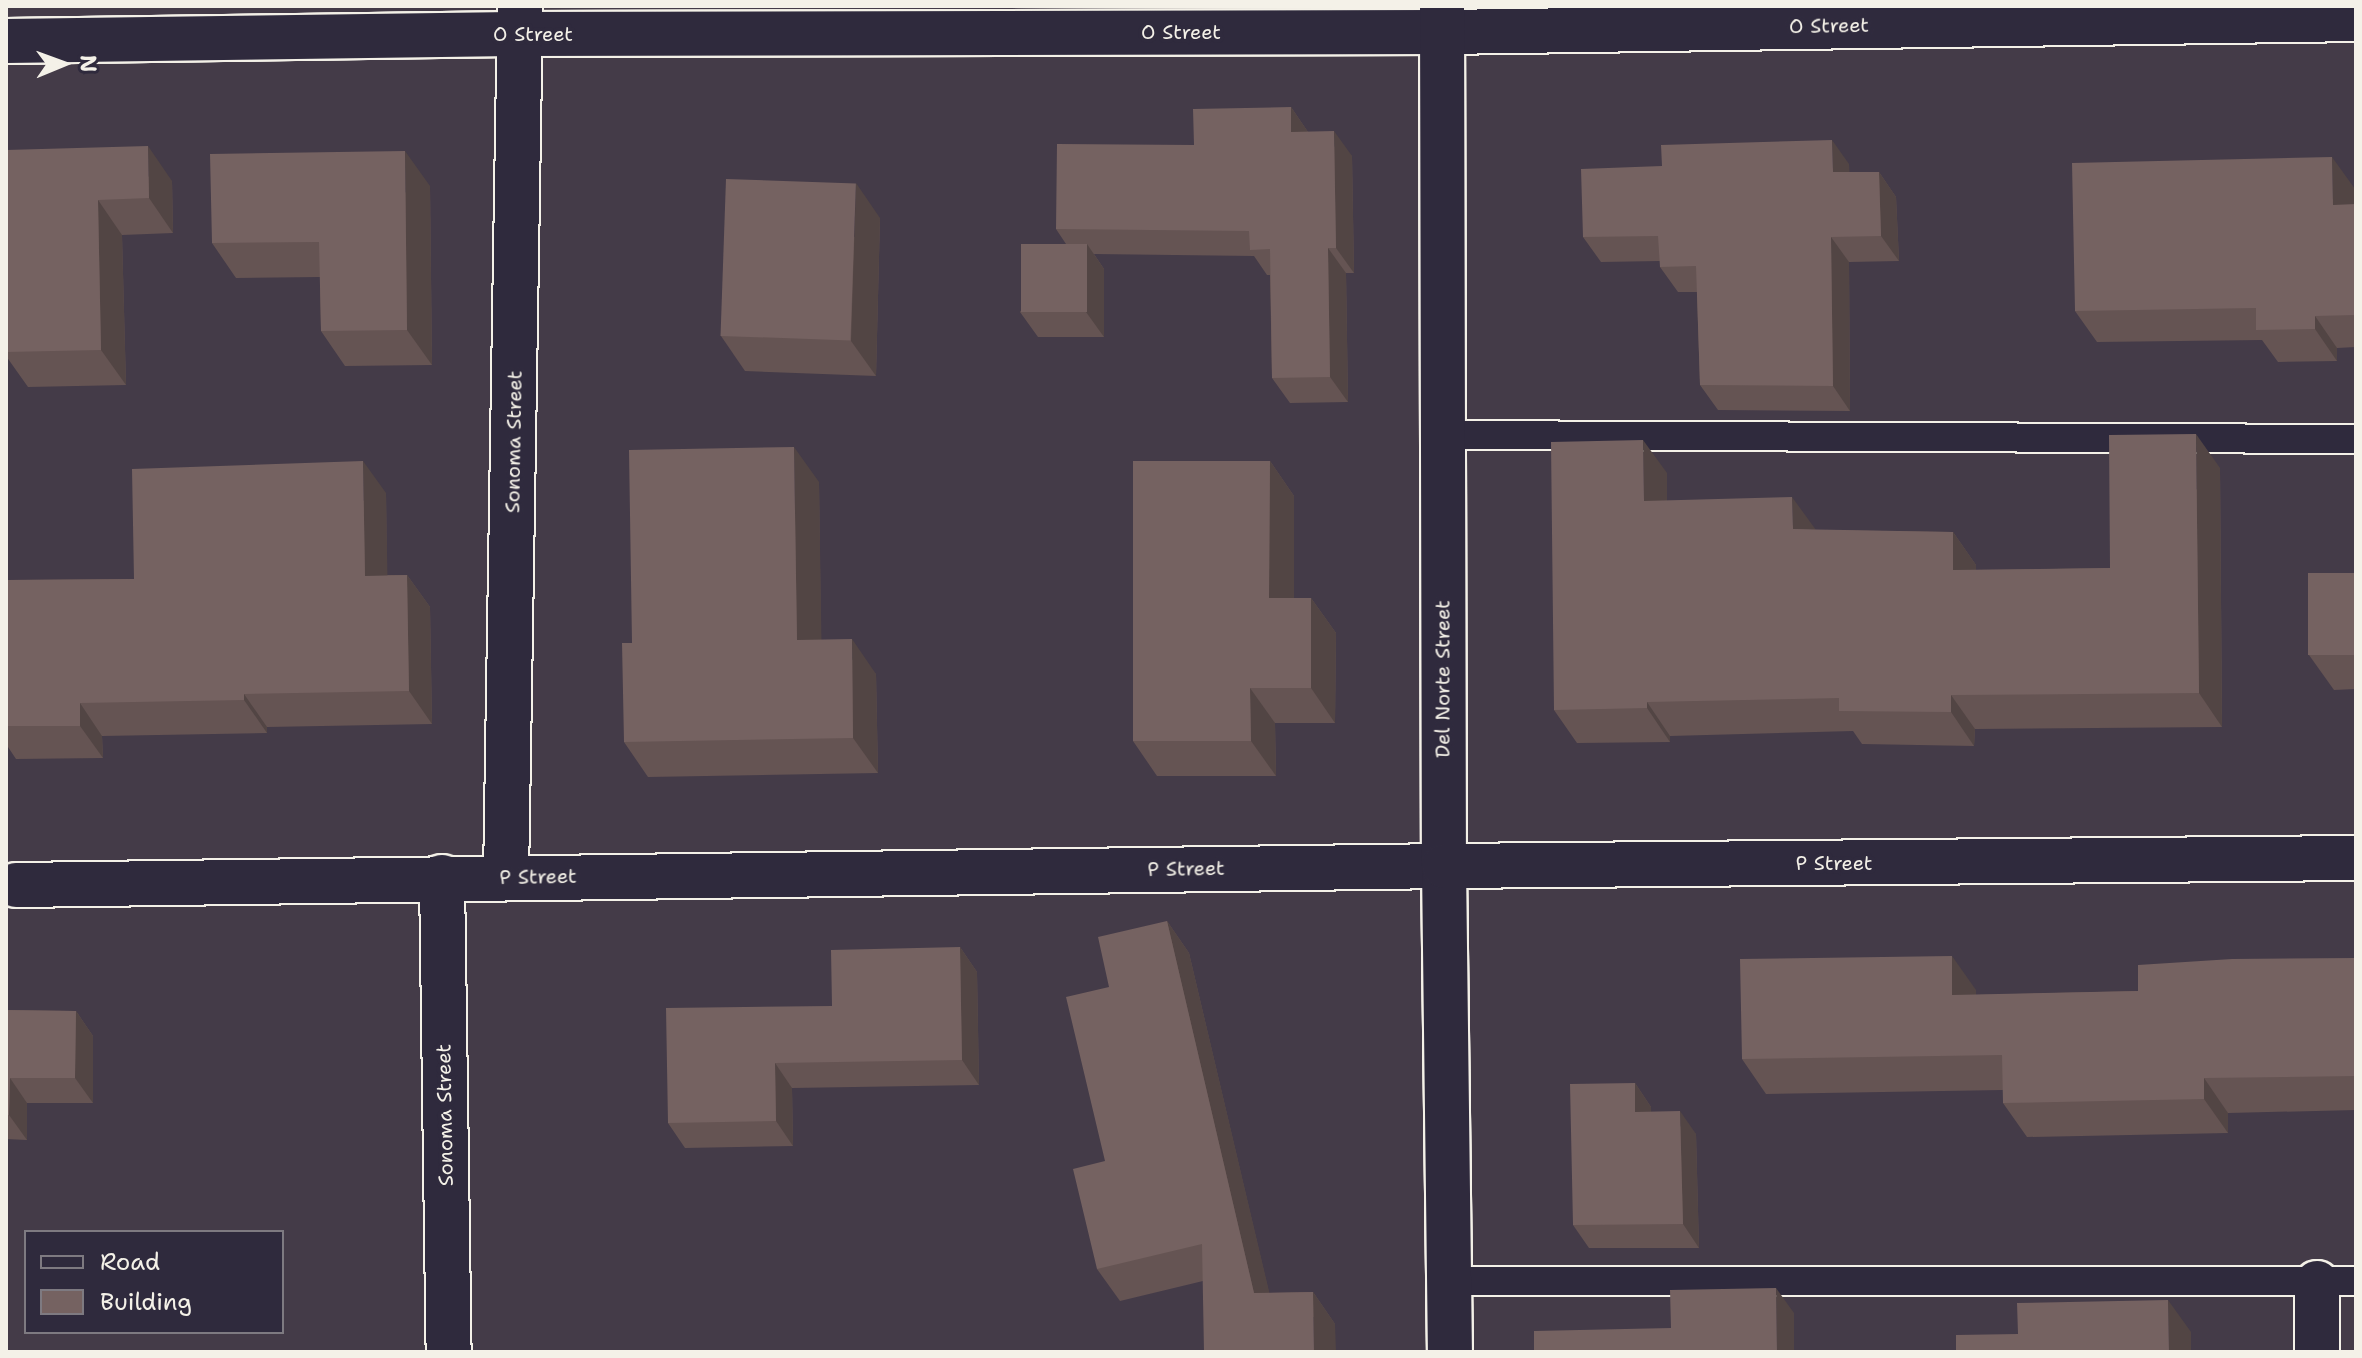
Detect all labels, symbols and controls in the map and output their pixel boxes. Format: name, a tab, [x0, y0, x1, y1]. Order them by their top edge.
street label: O Street	[1789, 13, 1869, 39]
street label: O Street	[1141, 20, 1221, 44]
street label: O Street	[493, 22, 573, 46]
north arrow	[24, 24, 104, 104]
text: N	[74, 55, 103, 73]
street label: Sonoma Street	[501, 371, 527, 513]
street label: Del Norte Street	[1431, 600, 1455, 758]
street label: P Street	[1795, 851, 1873, 875]
street label: P Street	[1147, 856, 1225, 882]
street label: P Street	[499, 864, 577, 890]
street label: Sonoma Street	[432, 1044, 458, 1186]
legend	[24, 1230, 284, 1334]
text: Road	[100, 1246, 160, 1278]
text: Building	[100, 1286, 192, 1318]

